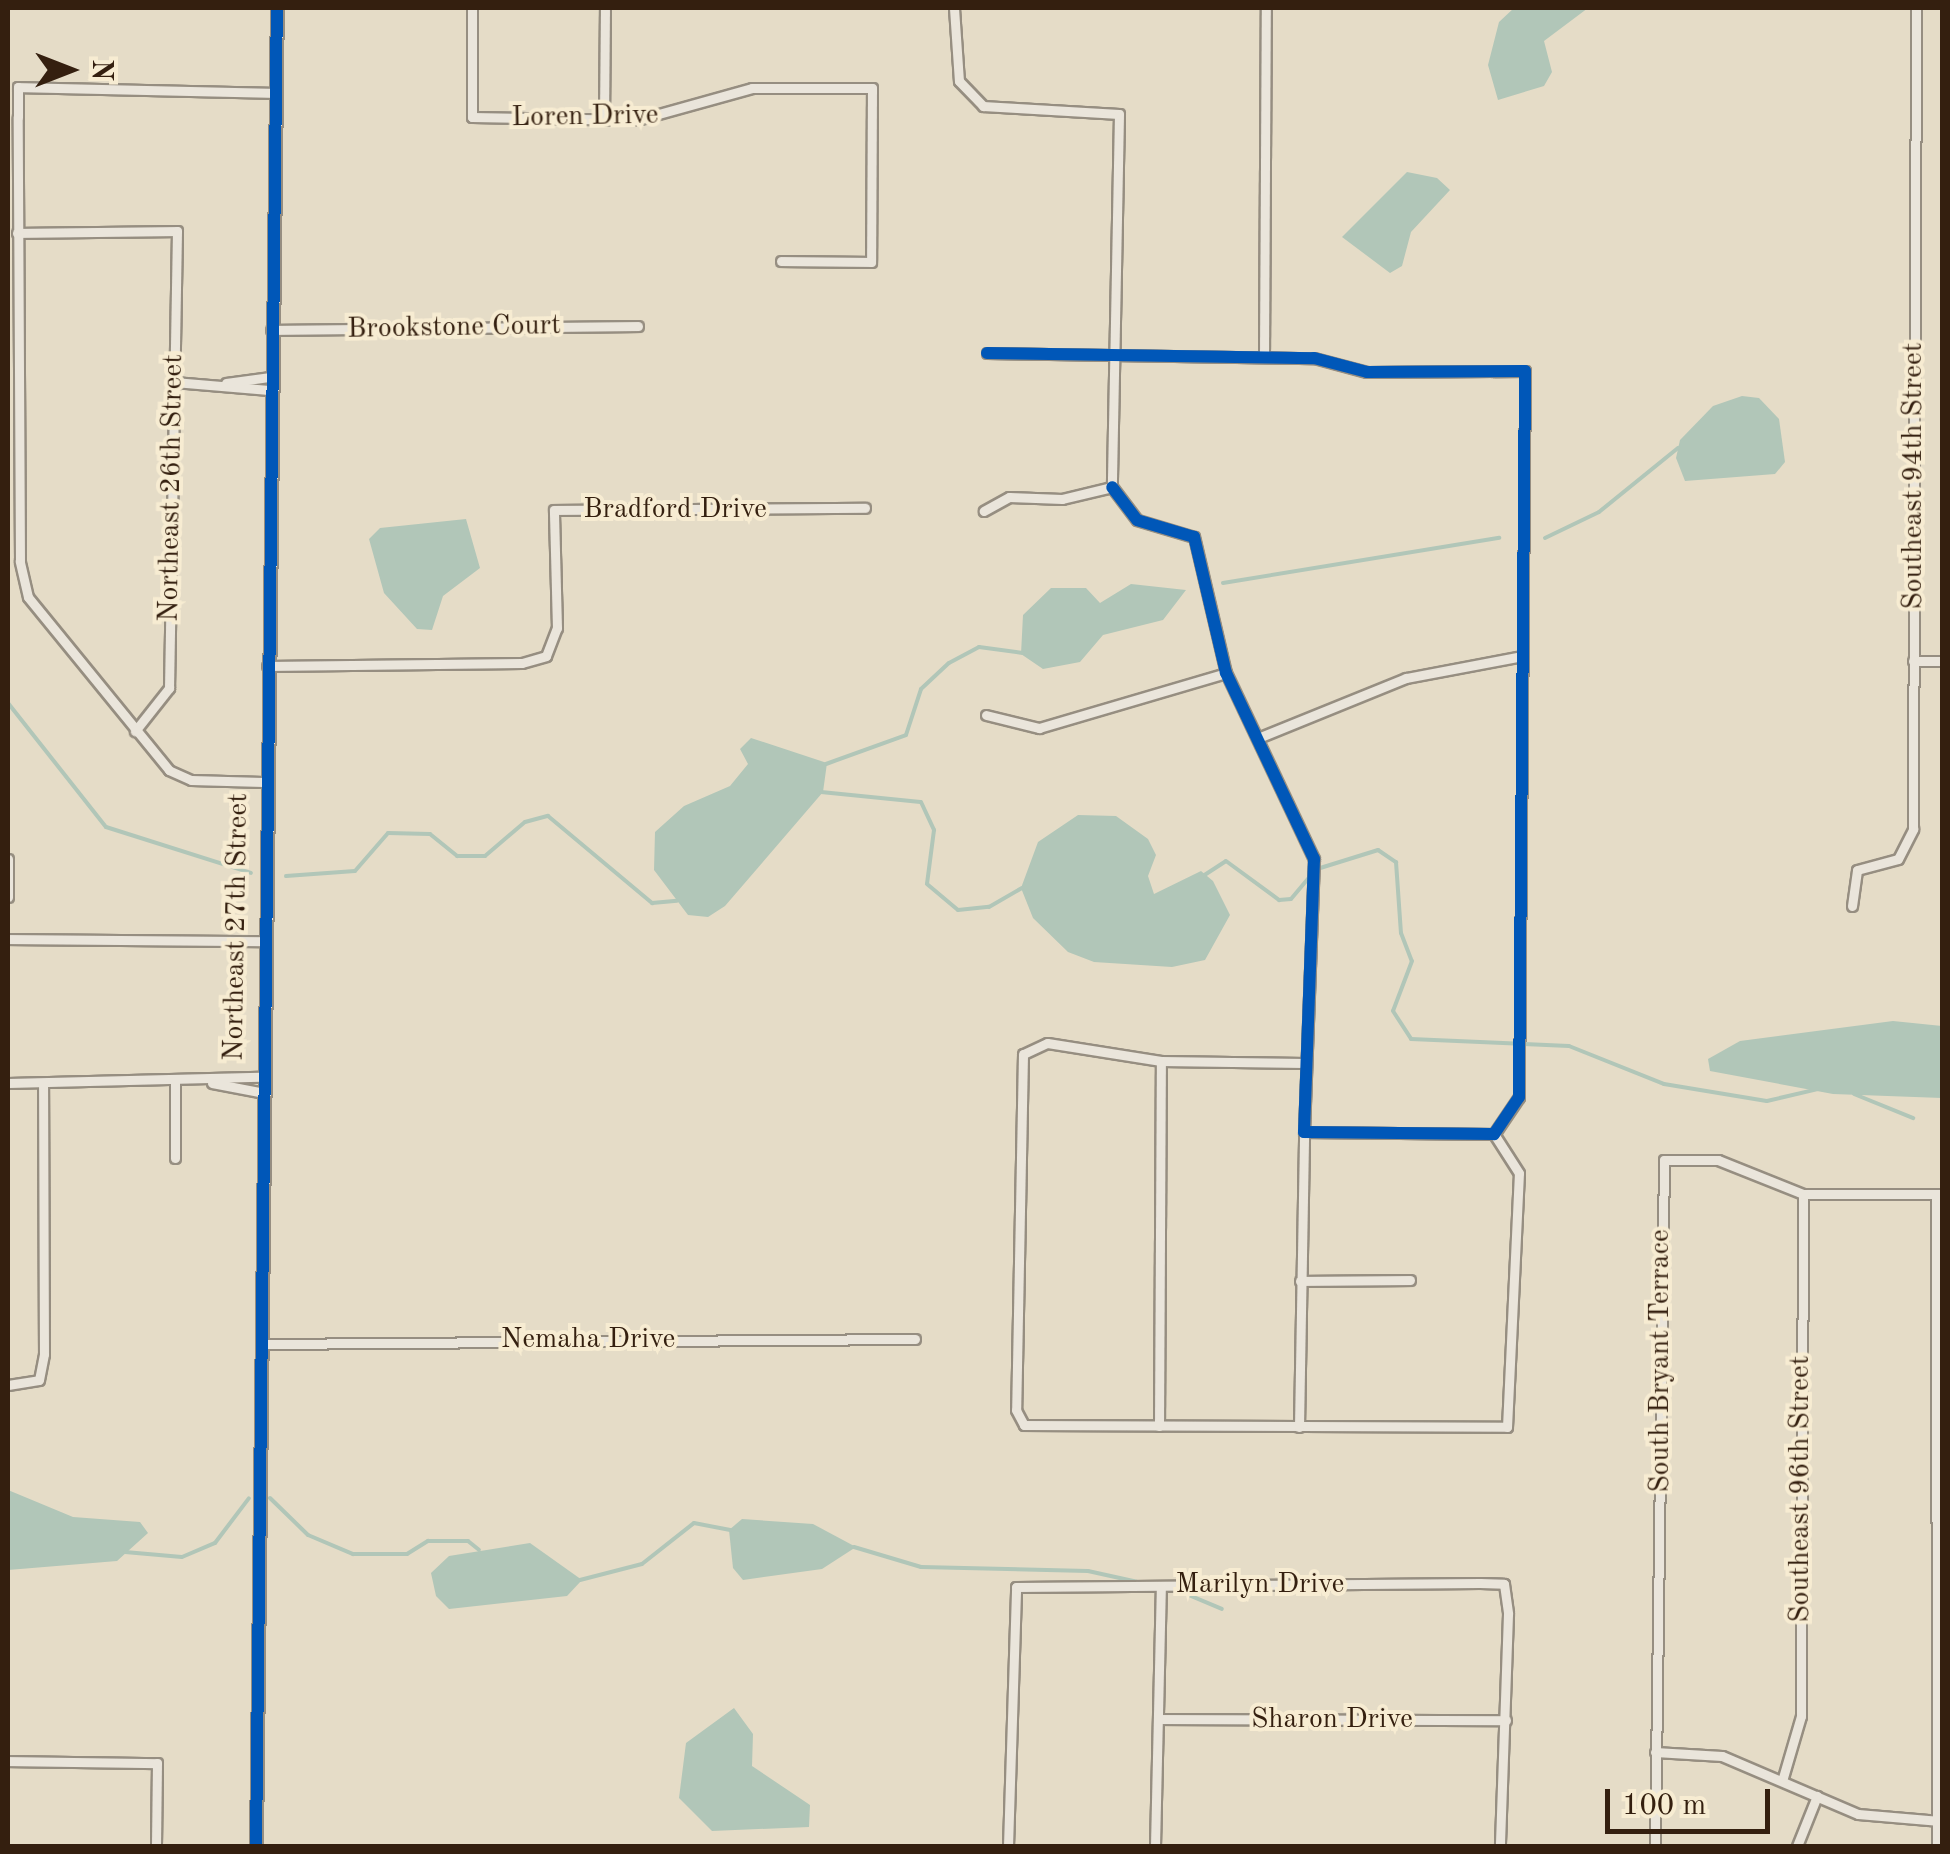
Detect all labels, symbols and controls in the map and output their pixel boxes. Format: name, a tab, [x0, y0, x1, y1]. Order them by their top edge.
north arrow	[20, 20, 120, 120]
text: N	[86, 59, 114, 81]
street label: Loren Drive	[511, 99, 659, 135]
street label: Brookstone Court	[347, 309, 561, 347]
street label: Southeast 94th Street	[1897, 342, 1931, 610]
street label: Northeast 26th Street	[153, 354, 191, 622]
street label: Bradford Drive	[583, 493, 767, 527]
street label: Northeast 27th Street	[218, 793, 256, 1061]
street label: South Bryant Terrace	[1644, 1229, 1678, 1493]
street label: Nemaha Drive	[501, 1323, 675, 1357]
street label: Southeast 96th Street	[1784, 1355, 1818, 1623]
street label: Marilyn Drive	[1176, 1568, 1344, 1602]
street label: Sharon Drive	[1251, 1703, 1413, 1737]
scale bar	[1610, 1769, 1775, 1831]
text: 100 m	[1622, 1791, 1706, 1821]

